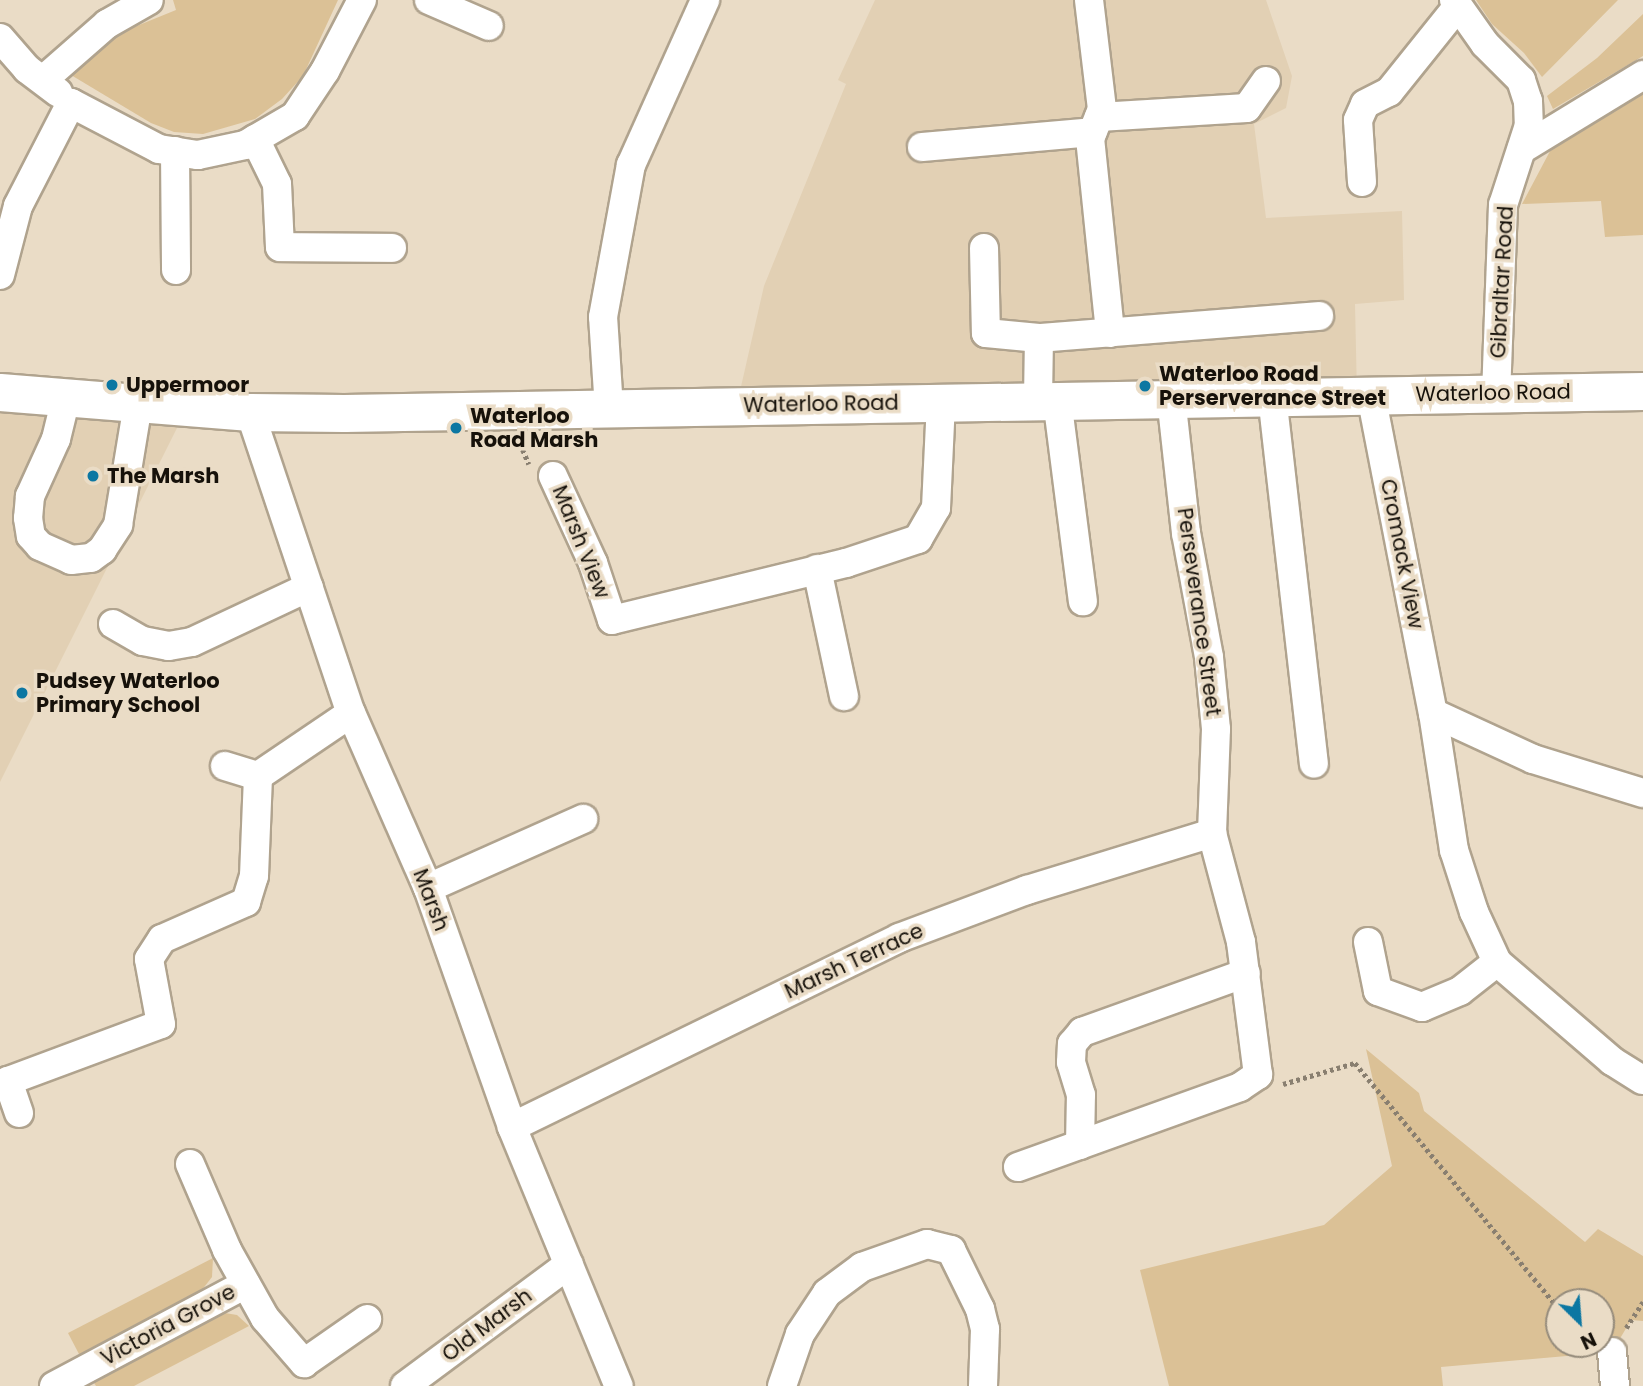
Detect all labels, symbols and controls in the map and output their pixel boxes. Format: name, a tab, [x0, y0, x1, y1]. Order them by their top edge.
street label: Gibraltar Road	[1485, 205, 1519, 359]
place label: Waterloo Road Perserverance Street	[1159, 361, 1386, 411]
place label: Uppermoor	[126, 372, 249, 398]
marker: Uppermoor	[104, 377, 120, 393]
marker: Waterloo Road Perserverance Street	[1137, 378, 1153, 394]
street label: Waterloo Road	[1415, 379, 1571, 407]
street label: Waterloo Road	[743, 390, 899, 418]
place label: Waterloo Road Marsh	[470, 403, 598, 453]
marker: Waterloo Road Marsh	[448, 420, 464, 436]
place label: The Marsh	[107, 463, 219, 489]
marker: The Marsh	[85, 468, 101, 484]
street label: Cromack View	[1375, 477, 1429, 631]
street label: Marsh View	[547, 482, 615, 602]
street label: Perseverance Street	[1172, 506, 1226, 718]
place label: Pudsey Waterloo Primary School	[36, 668, 220, 718]
marker: Pudsey Waterloo Primary School	[14, 685, 30, 701]
street label: Marsh	[408, 865, 454, 935]
street label: Marsh Terrace	[781, 918, 927, 1004]
street label: Victoria Grove	[97, 1279, 239, 1371]
street label: Old Marsh	[437, 1283, 537, 1367]
north arrow	[1545, 1288, 1615, 1358]
text: N	[1576, 1325, 1600, 1356]

